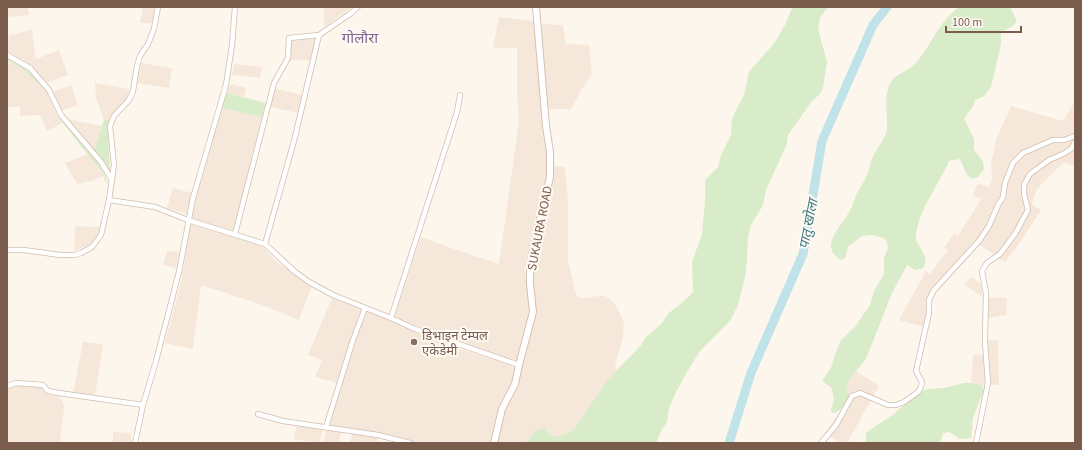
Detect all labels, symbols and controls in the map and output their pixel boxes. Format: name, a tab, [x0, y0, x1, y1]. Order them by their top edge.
scale bar	[946, 8, 1021, 34]
text: 100 m	[952, 14, 982, 31]
district label: गोलौरा	[342, 28, 379, 49]
street label: SUKAURA ROAD	[523, 184, 557, 272]
water label: पातु खोला	[794, 194, 824, 251]
place label: डिभाइन टेम्पल एकेडेमी	[422, 327, 488, 360]
marker: डिभाइन टेम्पल एकेडेमी	[409, 337, 419, 347]

